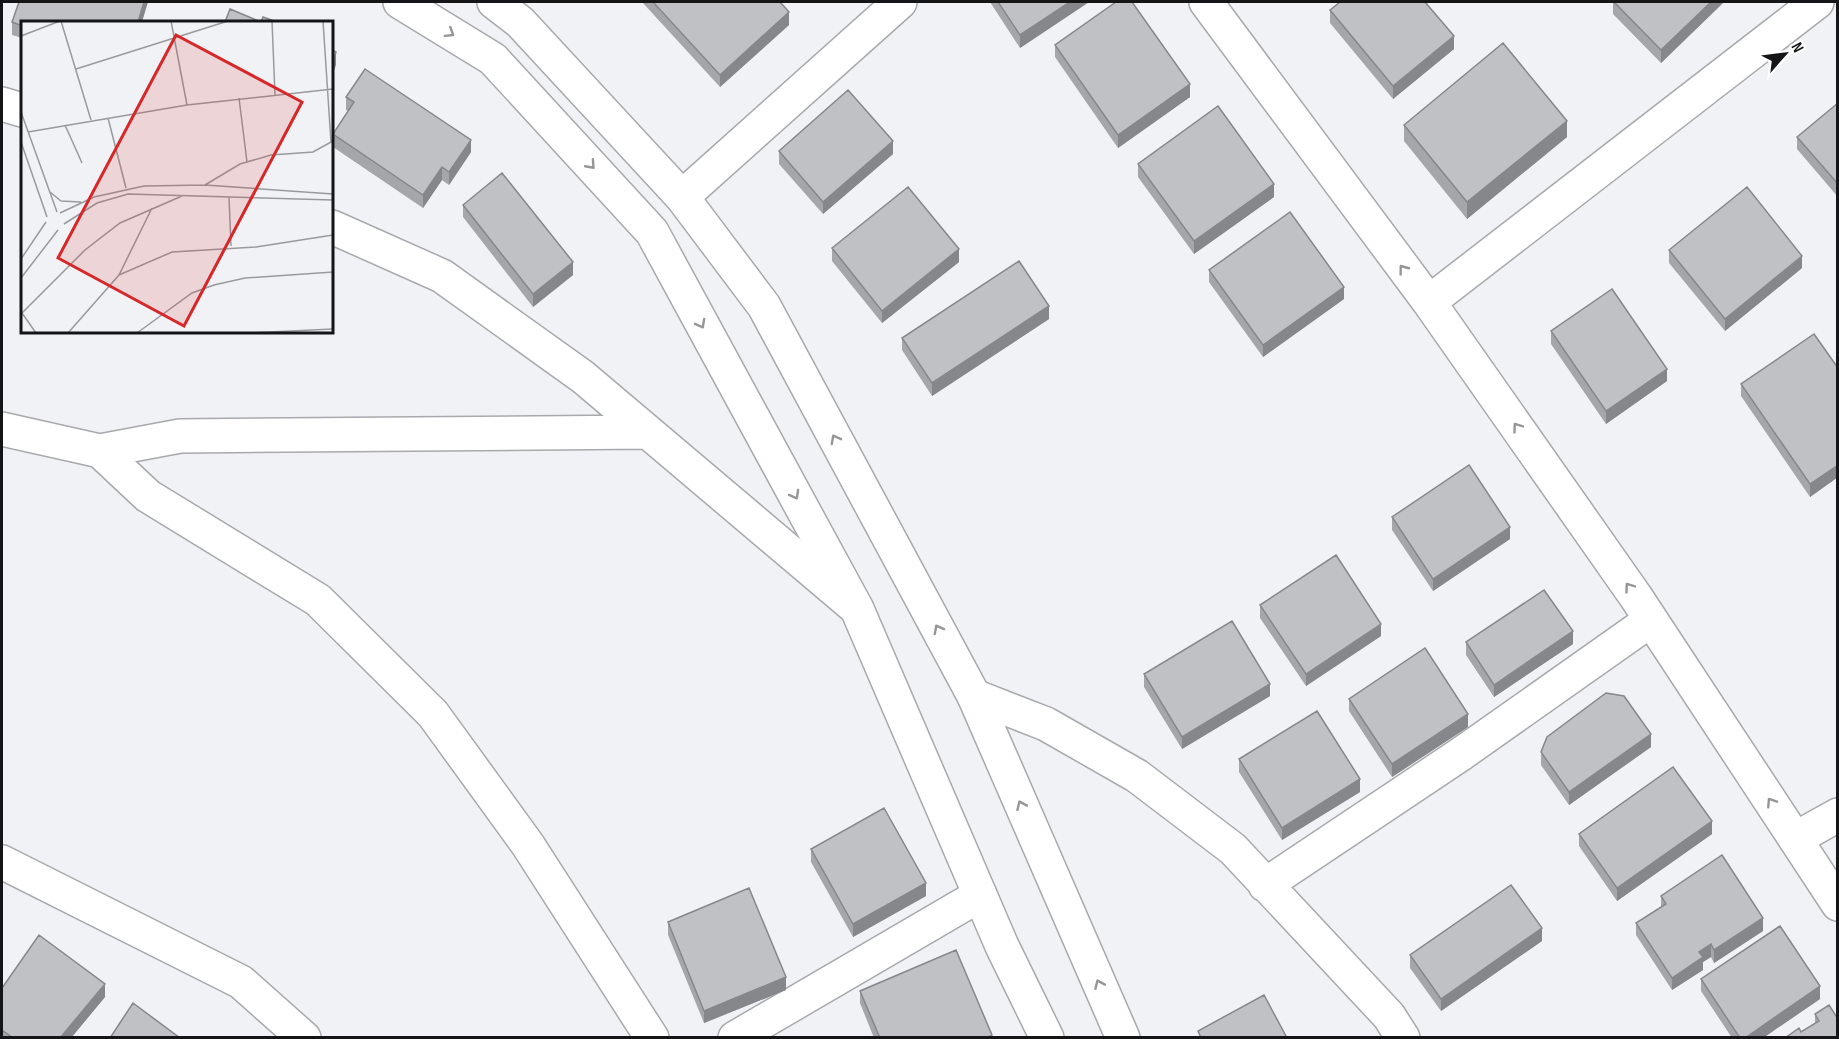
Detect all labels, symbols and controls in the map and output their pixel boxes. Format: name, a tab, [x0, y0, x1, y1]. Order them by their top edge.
inset map	[21, 21, 333, 333]
north arrow	[1755, 24, 1815, 84]
one-way arrow	[444, 25, 454, 37]
text: N	[1787, 39, 1807, 56]
one-way arrow	[584, 158, 595, 169]
one-way arrow	[1399, 264, 1410, 275]
one-way arrow	[694, 318, 705, 328]
one-way arrow	[1513, 423, 1524, 434]
one-way arrow	[831, 435, 842, 445]
one-way arrow	[787, 489, 799, 499]
one-way arrow	[1625, 582, 1636, 593]
one-way arrow	[934, 625, 945, 635]
one-way arrow	[1767, 798, 1778, 809]
one-way arrow	[1017, 801, 1029, 812]
one-way arrow	[1095, 979, 1107, 990]

